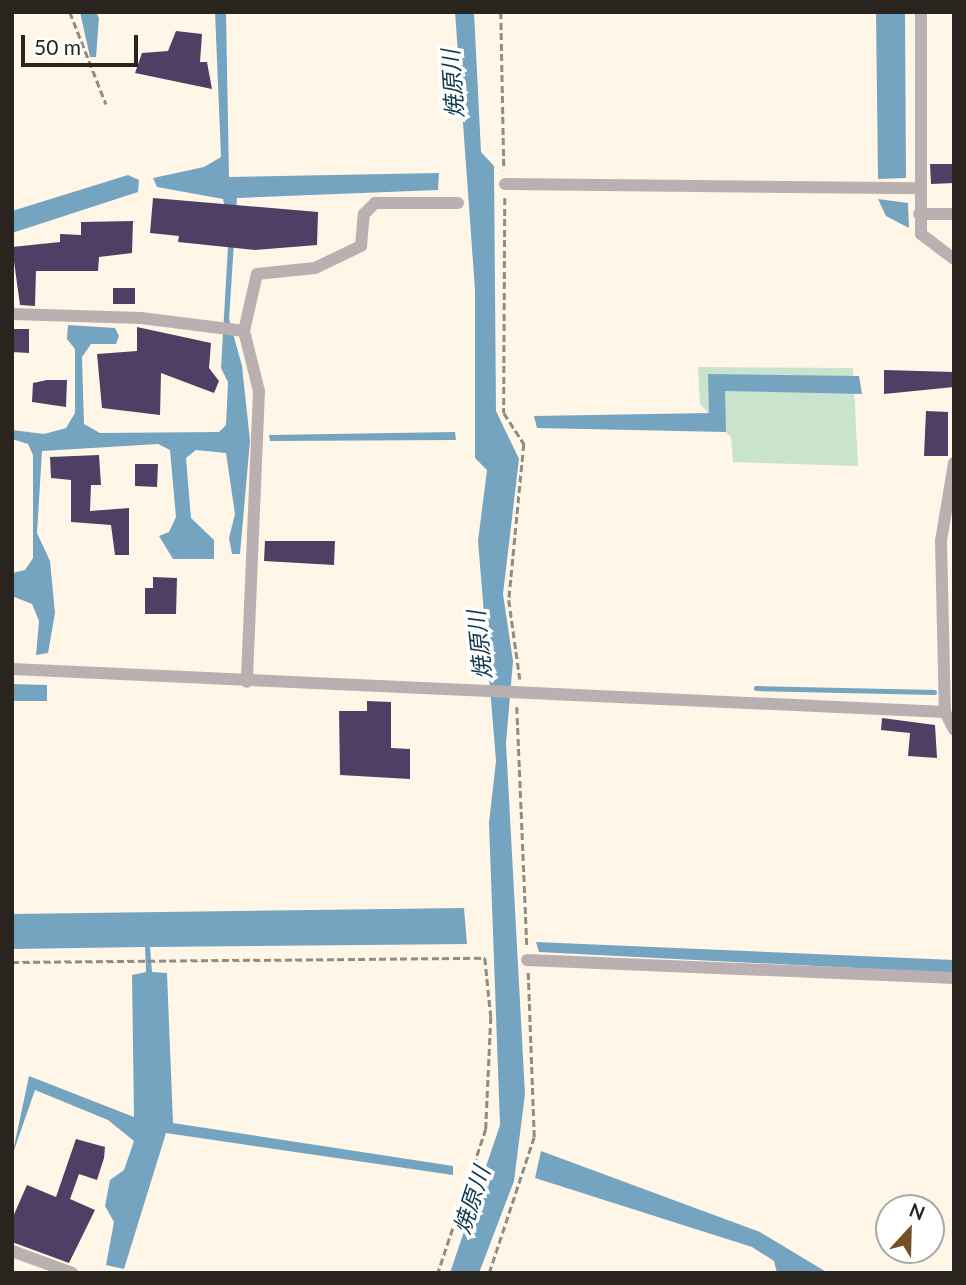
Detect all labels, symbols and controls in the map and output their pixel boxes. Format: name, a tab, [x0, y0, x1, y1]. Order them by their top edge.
scale bar	[24, 21, 142, 65]
text: 50 m	[34, 34, 81, 59]
water label: 焼原川	[436, 49, 468, 119]
water label: 焼原川	[462, 609, 496, 681]
water label: 焼原川	[447, 1163, 495, 1237]
north arrow	[875, 1194, 945, 1264]
text: N	[906, 1198, 928, 1224]

